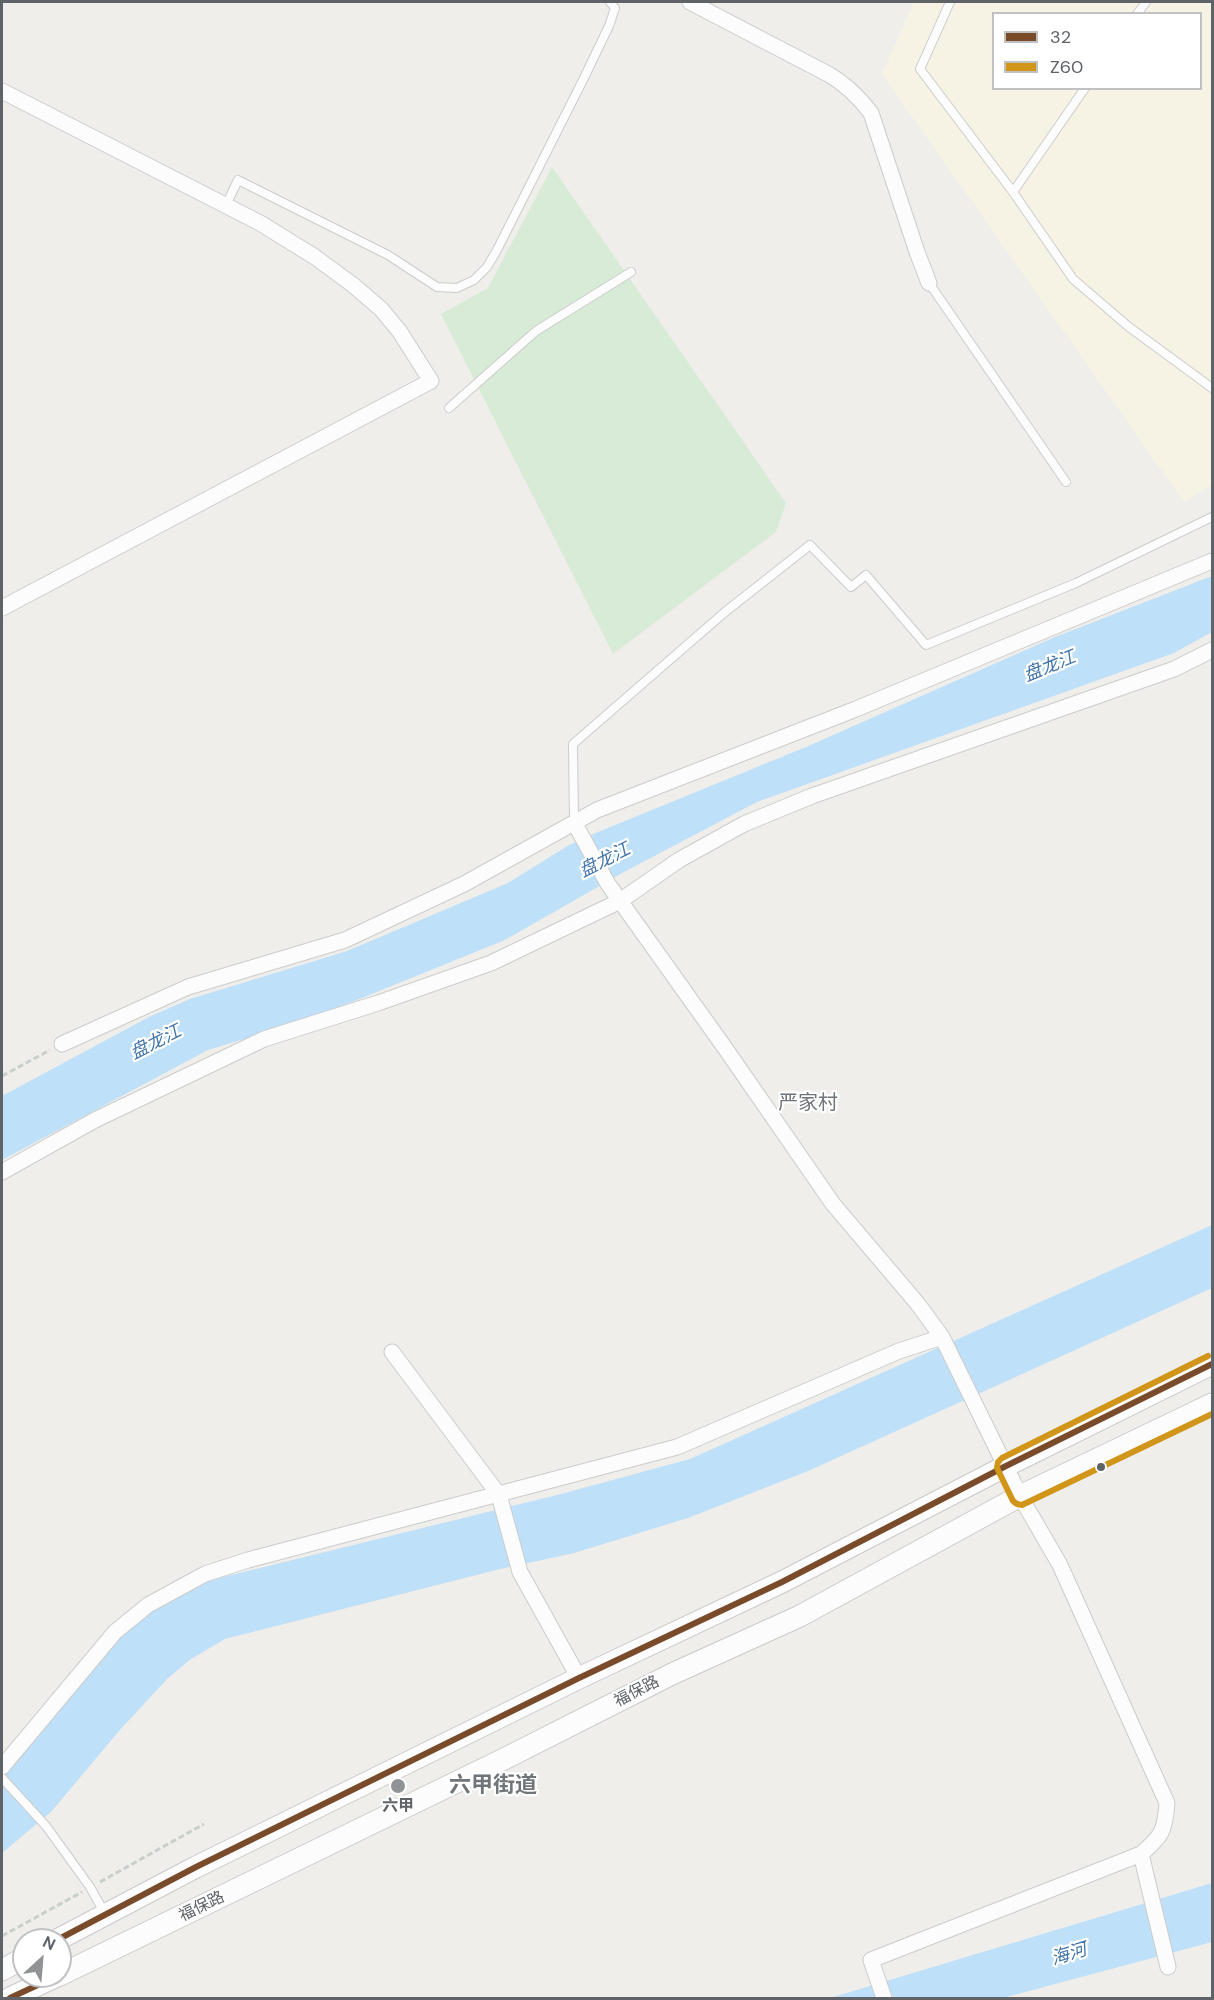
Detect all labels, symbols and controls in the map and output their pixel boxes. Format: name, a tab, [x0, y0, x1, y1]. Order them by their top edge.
legend	[992, 12, 1202, 90]
text: 32	[1050, 25, 1071, 49]
text: Z60	[1050, 55, 1083, 79]
water label: 盘龙江	[1021, 647, 1079, 687]
water label: 盘龙江	[576, 839, 634, 883]
water label: 盘龙江	[127, 1021, 185, 1065]
district label: 严家村	[778, 1092, 838, 1116]
unlabelled marker	[1095, 1461, 1107, 1473]
street label: 福保路	[611, 1673, 663, 1711]
district label: 六甲街道	[449, 1773, 537, 1799]
marker: 六甲	[389, 1777, 407, 1795]
place label: 六甲	[382, 1797, 414, 1817]
street label: 福保路	[176, 1888, 228, 1926]
north arrow	[12, 1928, 72, 1988]
text: N	[39, 1931, 59, 1955]
water label: 海河	[1049, 1939, 1089, 1971]

